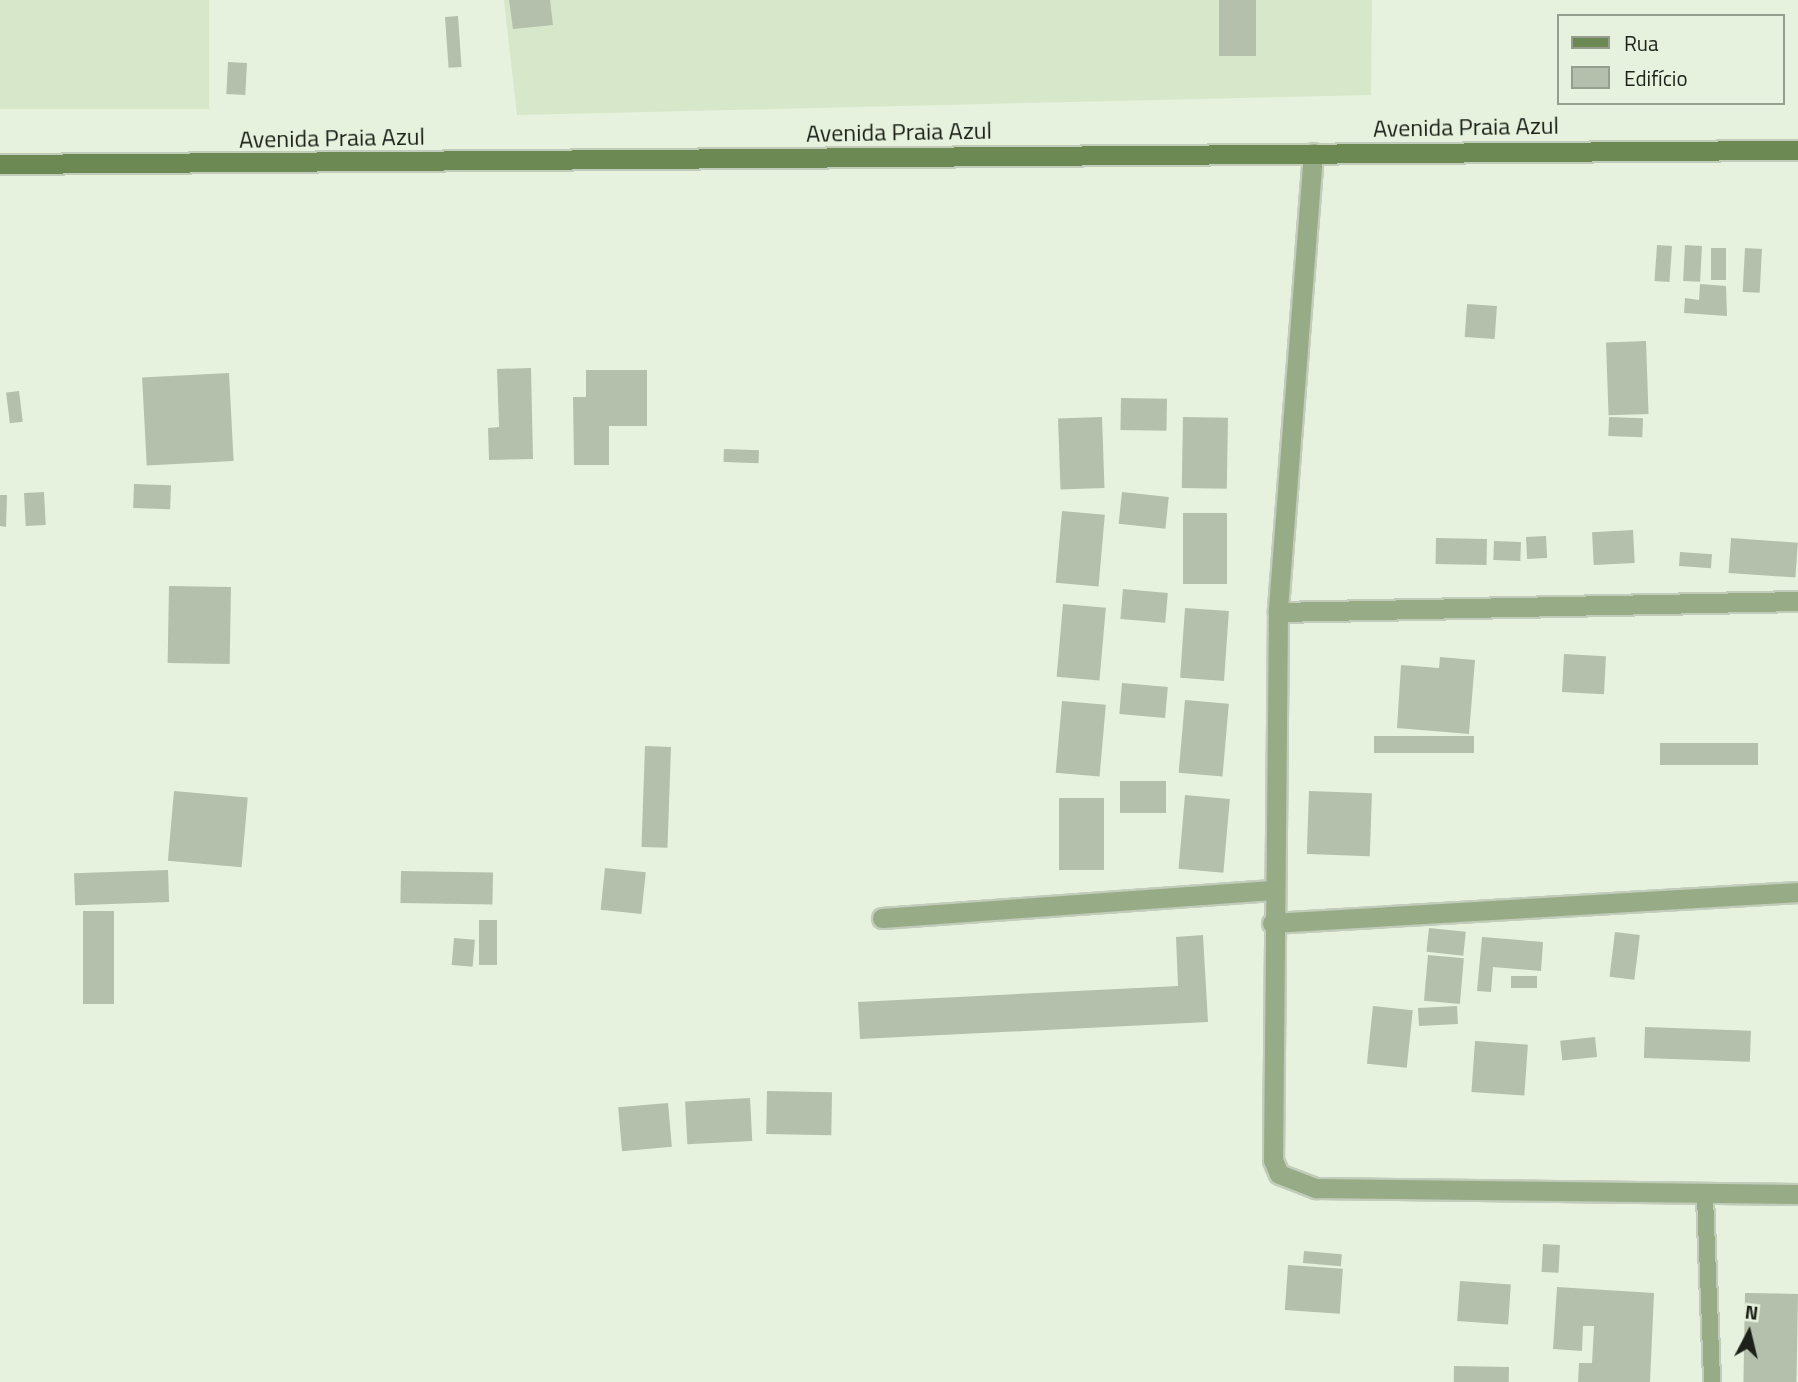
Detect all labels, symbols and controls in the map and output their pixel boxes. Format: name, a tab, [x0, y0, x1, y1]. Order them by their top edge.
legend	[1556, 14, 1784, 105]
text: Rua	[1624, 27, 1659, 59]
text: Edifício	[1624, 62, 1688, 94]
street label: Avenida Praia Azul	[1373, 111, 1559, 143]
street label: Avenida Praia Azul	[806, 116, 992, 148]
street label: Avenida Praia Azul	[239, 122, 425, 154]
text: N	[1743, 1296, 1760, 1327]
north arrow	[1714, 1298, 1784, 1368]

